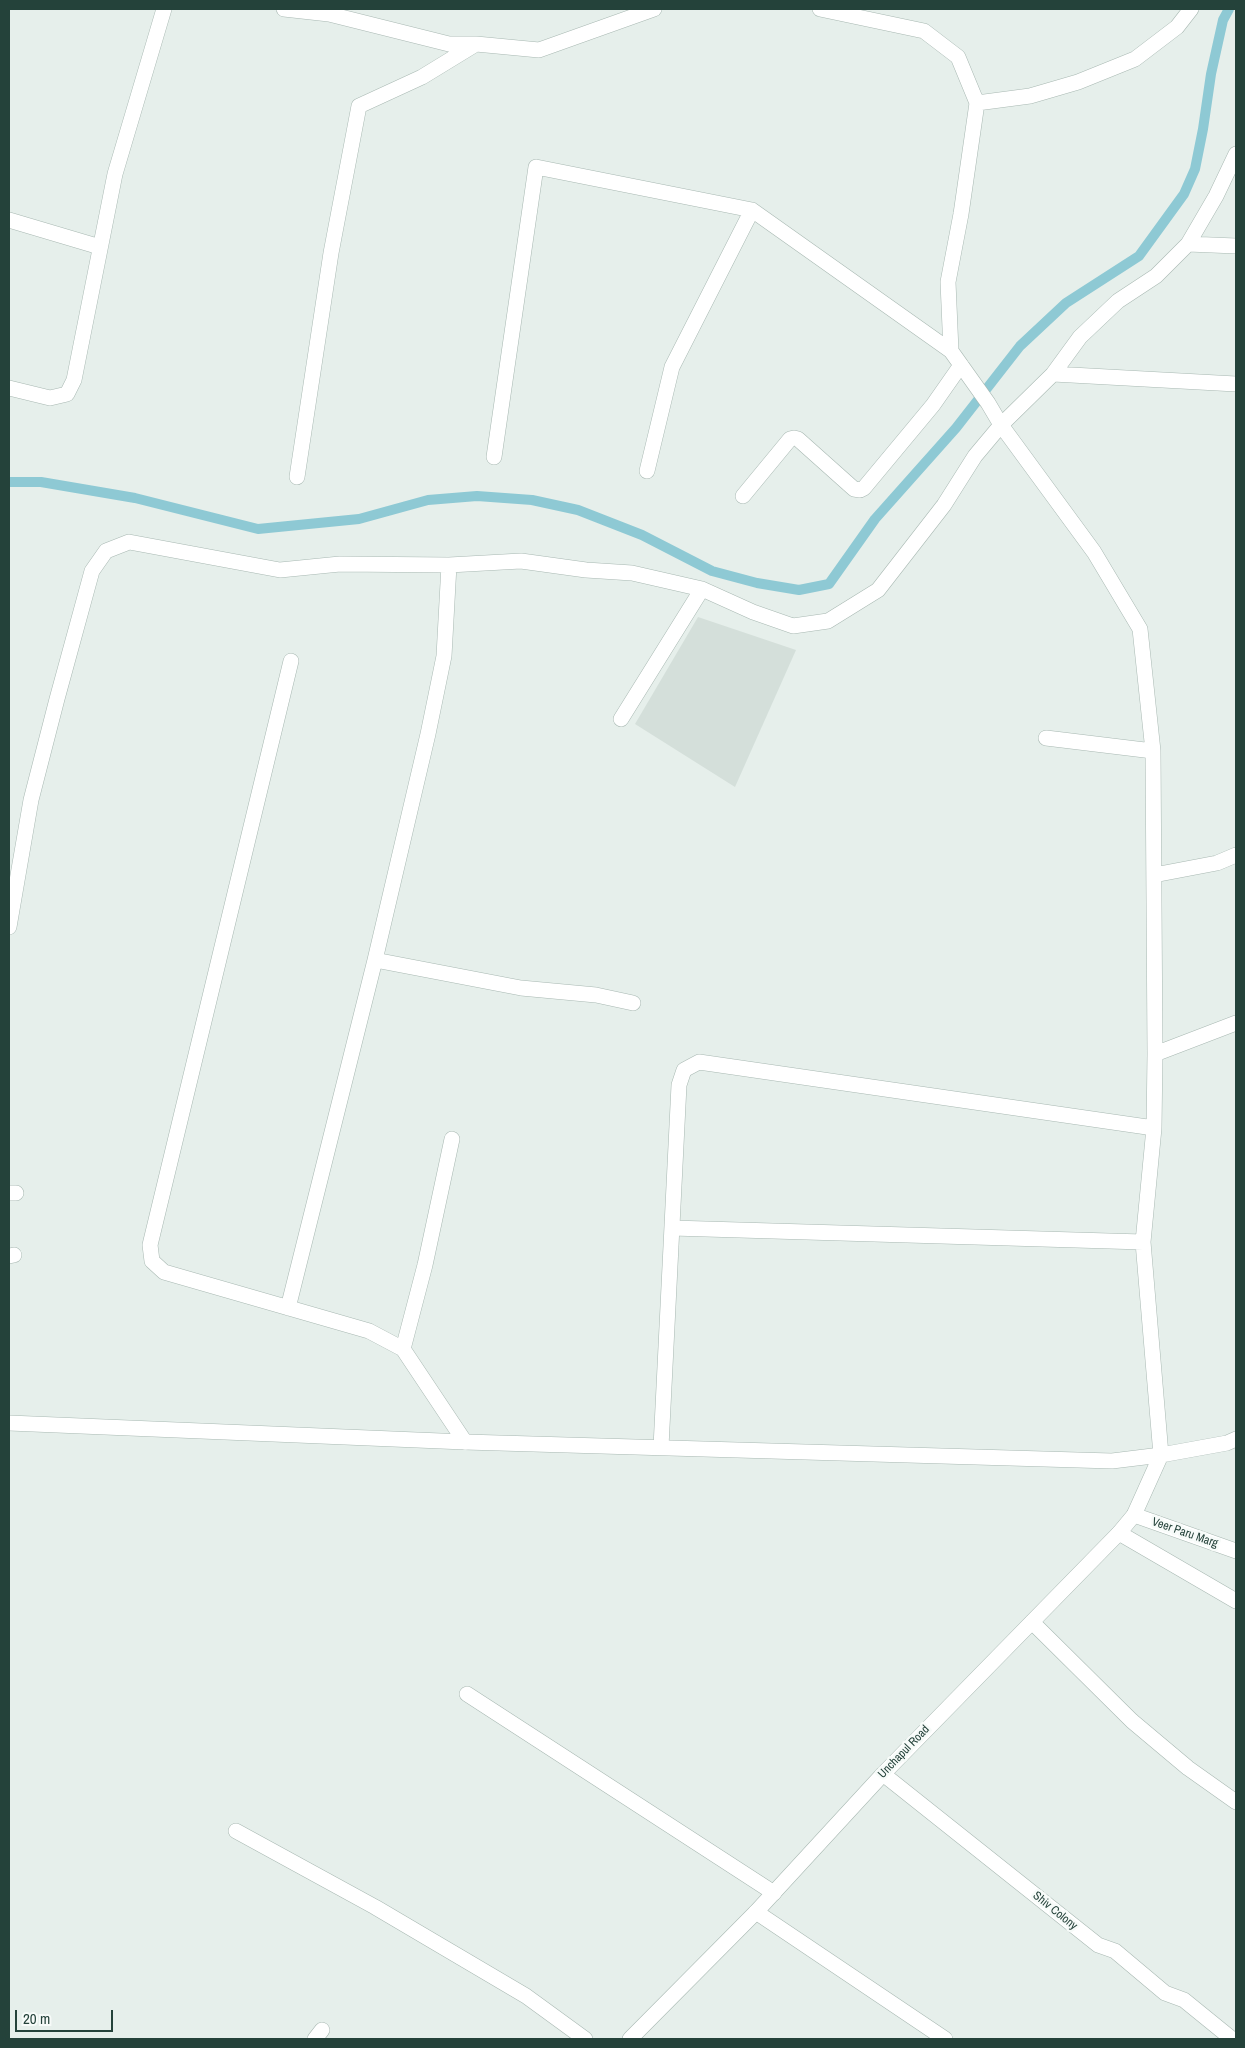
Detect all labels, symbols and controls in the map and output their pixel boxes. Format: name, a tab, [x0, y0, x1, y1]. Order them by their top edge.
street label: Veer Paru Marg	[1150, 1515, 1220, 1551]
street label: Unchapul Road	[875, 1723, 933, 1781]
street label: Shiv Colony	[1030, 1889, 1080, 1933]
scale bar	[18, 2000, 115, 2032]
text: 20 m	[23, 2008, 50, 2029]

